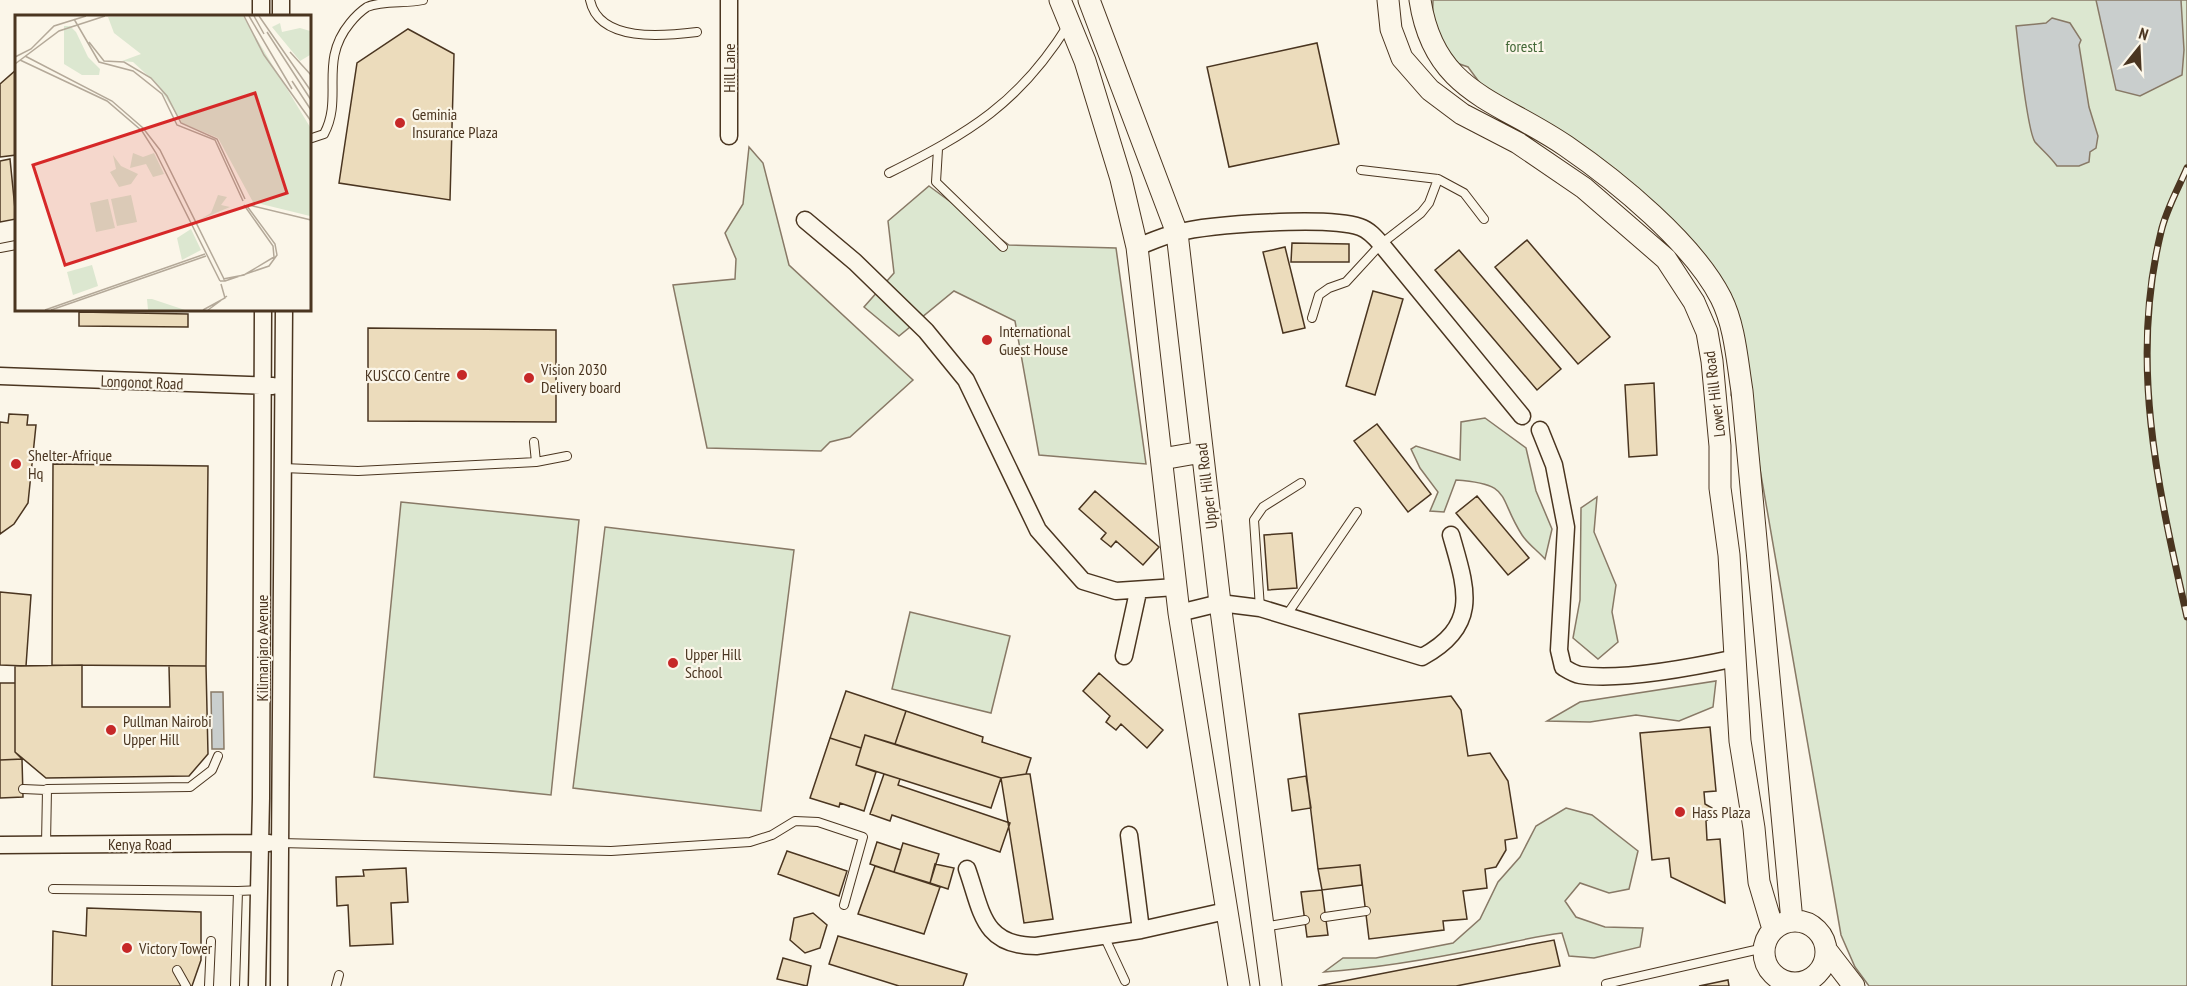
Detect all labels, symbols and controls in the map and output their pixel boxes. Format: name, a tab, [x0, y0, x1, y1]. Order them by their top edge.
inset map	[15, 15, 310, 310]
north arrow	[2109, 18, 2169, 78]
text: N	[2136, 23, 2151, 45]
park label: forest1	[1506, 36, 1544, 56]
street label: Hill Lane	[719, 43, 739, 93]
place label: Geminia Insurance Plaza	[412, 104, 498, 142]
marker: Geminia Insurance Plaza	[393, 116, 407, 130]
place label: International Guest House	[999, 321, 1071, 359]
marker: International Guest House	[980, 333, 994, 347]
street label: Lower Hill Road	[1699, 350, 1729, 438]
place label: Vision 2030 Delivery board	[540, 359, 621, 397]
place label: KUSCCO Centre	[365, 365, 450, 385]
marker: KUSCCO Centre	[455, 368, 469, 382]
street label: Longonot Road	[100, 371, 184, 393]
marker: Vision 2030 Delivery board	[522, 371, 536, 385]
street label: Upper Hill Road	[1191, 442, 1221, 530]
place label: Shelter-Afrique Hq	[28, 445, 112, 483]
marker: Shelter-Afrique Hq	[9, 457, 23, 471]
street label: Kilimanjaro Avenue	[252, 595, 272, 701]
place label: Upper Hill School	[685, 644, 741, 682]
marker: Upper Hill School	[666, 656, 680, 670]
place label: Pullman Nairobi Upper Hill	[123, 711, 212, 749]
marker: Pullman Nairobi Upper Hill	[104, 723, 118, 737]
place label: Hass Plaza	[1692, 802, 1751, 822]
marker: Hass Plaza	[1673, 805, 1687, 819]
street label: Kenya Road	[108, 834, 172, 854]
place label: Victory Tower	[138, 938, 213, 958]
marker: Victory Tower	[120, 941, 134, 955]

